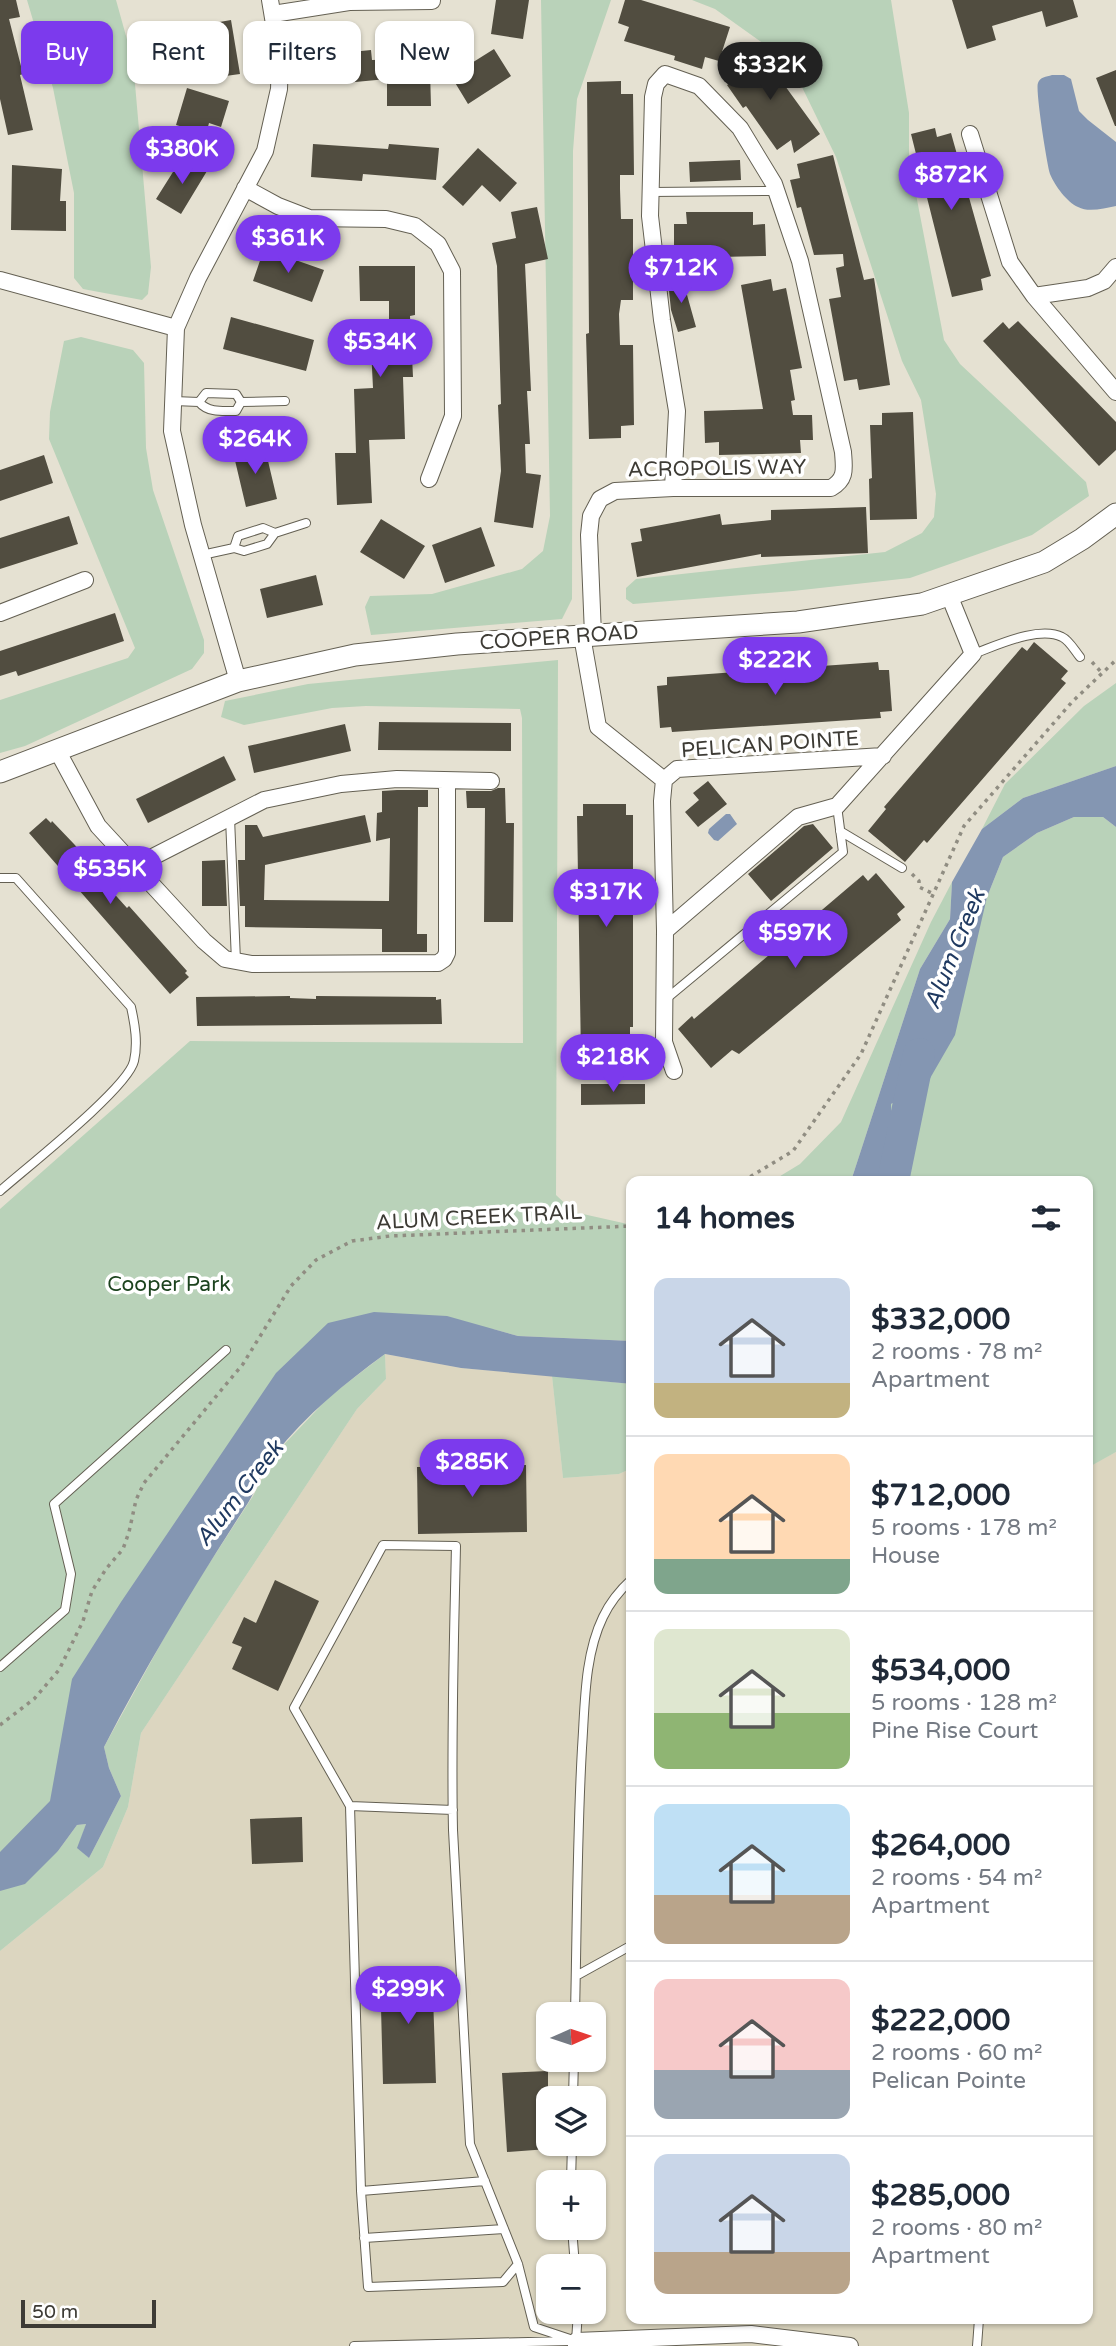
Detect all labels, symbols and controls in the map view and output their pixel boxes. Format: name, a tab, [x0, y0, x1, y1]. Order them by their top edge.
chip: Buy	[21, 21, 113, 84]
chip: Rent	[127, 21, 229, 84]
chip: Filters	[243, 21, 361, 84]
chip: New	[375, 21, 474, 84]
pin: $332K	[721, 42, 819, 102]
text: $332K	[734, 51, 806, 79]
pin: $380K	[133, 127, 231, 186]
text: $380K	[146, 135, 218, 163]
pin: $872K	[902, 152, 1000, 212]
text: $872K	[915, 161, 987, 189]
pin: $361K	[239, 216, 337, 275]
text: $361K	[252, 224, 324, 252]
pin: $712K	[632, 246, 730, 305]
text: $712K	[645, 254, 717, 282]
pin: $534K	[331, 320, 429, 379]
text: $534K	[344, 328, 416, 356]
pin: $264K	[206, 416, 304, 476]
text: $264K	[219, 425, 291, 453]
street label: ACROPOLIS WAY	[627, 454, 807, 483]
street label: COOPER ROAD	[479, 619, 639, 656]
pin: $222K	[726, 638, 824, 697]
text: $222K	[739, 646, 811, 674]
street label: PELICAN POINTE	[680, 726, 860, 763]
pin: $535K	[61, 846, 159, 906]
text: $535K	[74, 855, 146, 883]
pin: $317K	[557, 870, 655, 929]
text: $317K	[570, 878, 642, 906]
water label: Alum Creek	[918, 884, 992, 1013]
pin: $597K	[746, 911, 844, 970]
text: $597K	[759, 919, 831, 947]
pin: $218K	[564, 1034, 662, 1094]
text: $218K	[577, 1043, 649, 1071]
icon: filters	[1027, 1199, 1065, 1237]
street label: ALUM CREEK TRAIL	[375, 1200, 583, 1235]
text: 14 homes	[654, 1200, 795, 1237]
park label: Cooper Park	[107, 1272, 231, 1297]
text: $332,000	[871, 1301, 1010, 1338]
icon: home	[710, 1306, 794, 1390]
text: 2 rooms · 78 m²	[871, 1338, 1042, 1366]
text: Apartment	[871, 1366, 990, 1394]
water label: Alum Creek	[190, 1434, 291, 1552]
pin: $285K	[423, 1440, 521, 1499]
text: $285K	[436, 1448, 508, 1476]
text: $712,000	[871, 1477, 1010, 1514]
icon: home	[710, 1482, 794, 1566]
text: 5 rooms · 178 m²	[871, 1514, 1057, 1542]
text: House	[871, 1542, 940, 1570]
text: $534,000	[871, 1652, 1010, 1689]
icon: home	[710, 1657, 794, 1741]
text: 5 rooms · 128 m²	[871, 1689, 1057, 1717]
text: Pine Rise Court	[871, 1717, 1038, 1745]
text: $264,000	[871, 1827, 1010, 1864]
icon: home	[710, 1832, 794, 1916]
text: 2 rooms · 54 m²	[871, 1864, 1042, 1892]
text: Apartment	[871, 1892, 990, 1920]
pin: $299K	[359, 1966, 457, 2026]
text: $299K	[372, 1975, 444, 2003]
north arrow	[536, 2002, 606, 2072]
map controls	[536, 2002, 606, 2324]
text: $222,000	[871, 2002, 1010, 2039]
icon: home	[710, 2007, 794, 2091]
text: 2 rooms · 60 m²	[871, 2039, 1042, 2067]
text: Pelican Pointe	[871, 2067, 1026, 2095]
button: layers	[536, 2086, 606, 2156]
button: +	[536, 2170, 606, 2240]
text: $285,000	[871, 2177, 1010, 2214]
icon: home	[710, 2182, 794, 2266]
text: 2 rooms · 80 m²	[871, 2214, 1042, 2242]
text: Apartment	[871, 2242, 990, 2270]
button: −	[536, 2254, 606, 2324]
scale bar	[21, 2297, 156, 2329]
text: 50 m	[32, 2301, 78, 2323]

